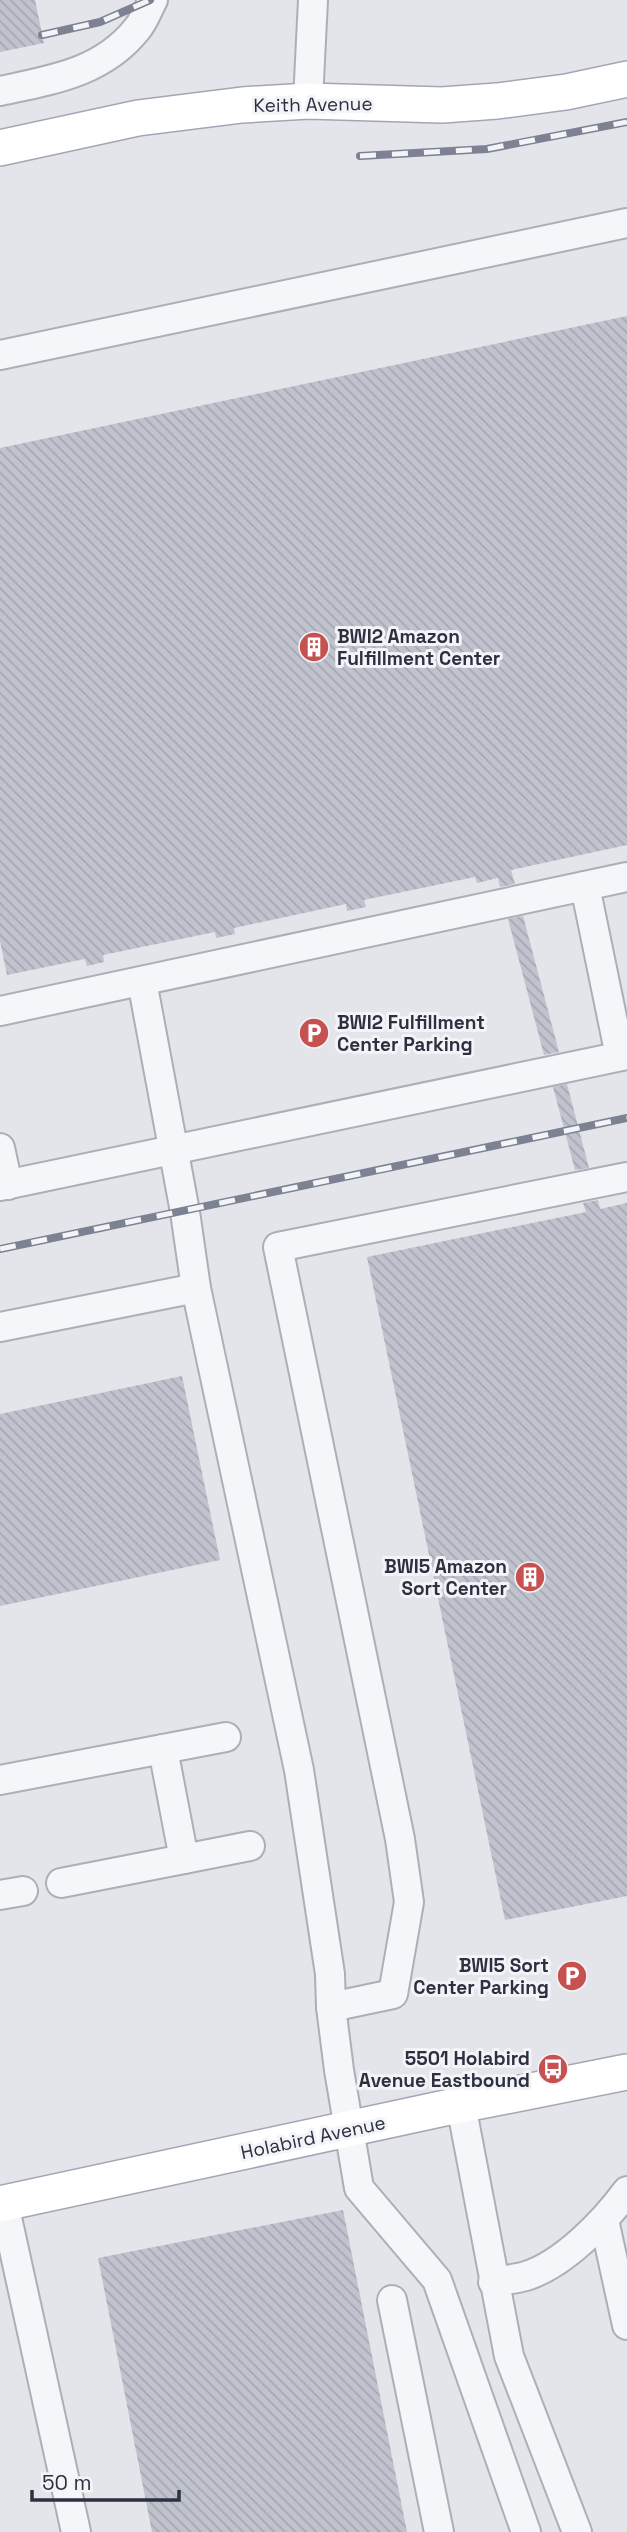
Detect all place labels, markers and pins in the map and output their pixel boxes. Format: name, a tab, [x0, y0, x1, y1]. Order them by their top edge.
place label: BWI2 Amazon Fulfillment Center	[337, 624, 500, 671]
building icon: BWI2 Amazon Fulfillment Center	[297, 630, 331, 664]
place label: BWI2 Fulfillment Center Parking	[337, 1010, 485, 1057]
parking icon: BWI2 Fulfillment Center Parking	[297, 1016, 331, 1050]
place label: BWI5 Amazon Sort Center	[384, 1554, 507, 1601]
building icon: BWI5 Amazon Sort Center	[513, 1560, 547, 1594]
place label: BWI5 Sort Center Parking	[413, 1953, 549, 2000]
parking icon: BWI5 Sort Center Parking	[555, 1959, 589, 1993]
place label: 5501 Holabird Avenue Eastbound	[359, 2046, 530, 2093]
bus stop icon: 5501 Holabird Avenue Eastbound	[536, 2052, 570, 2086]

